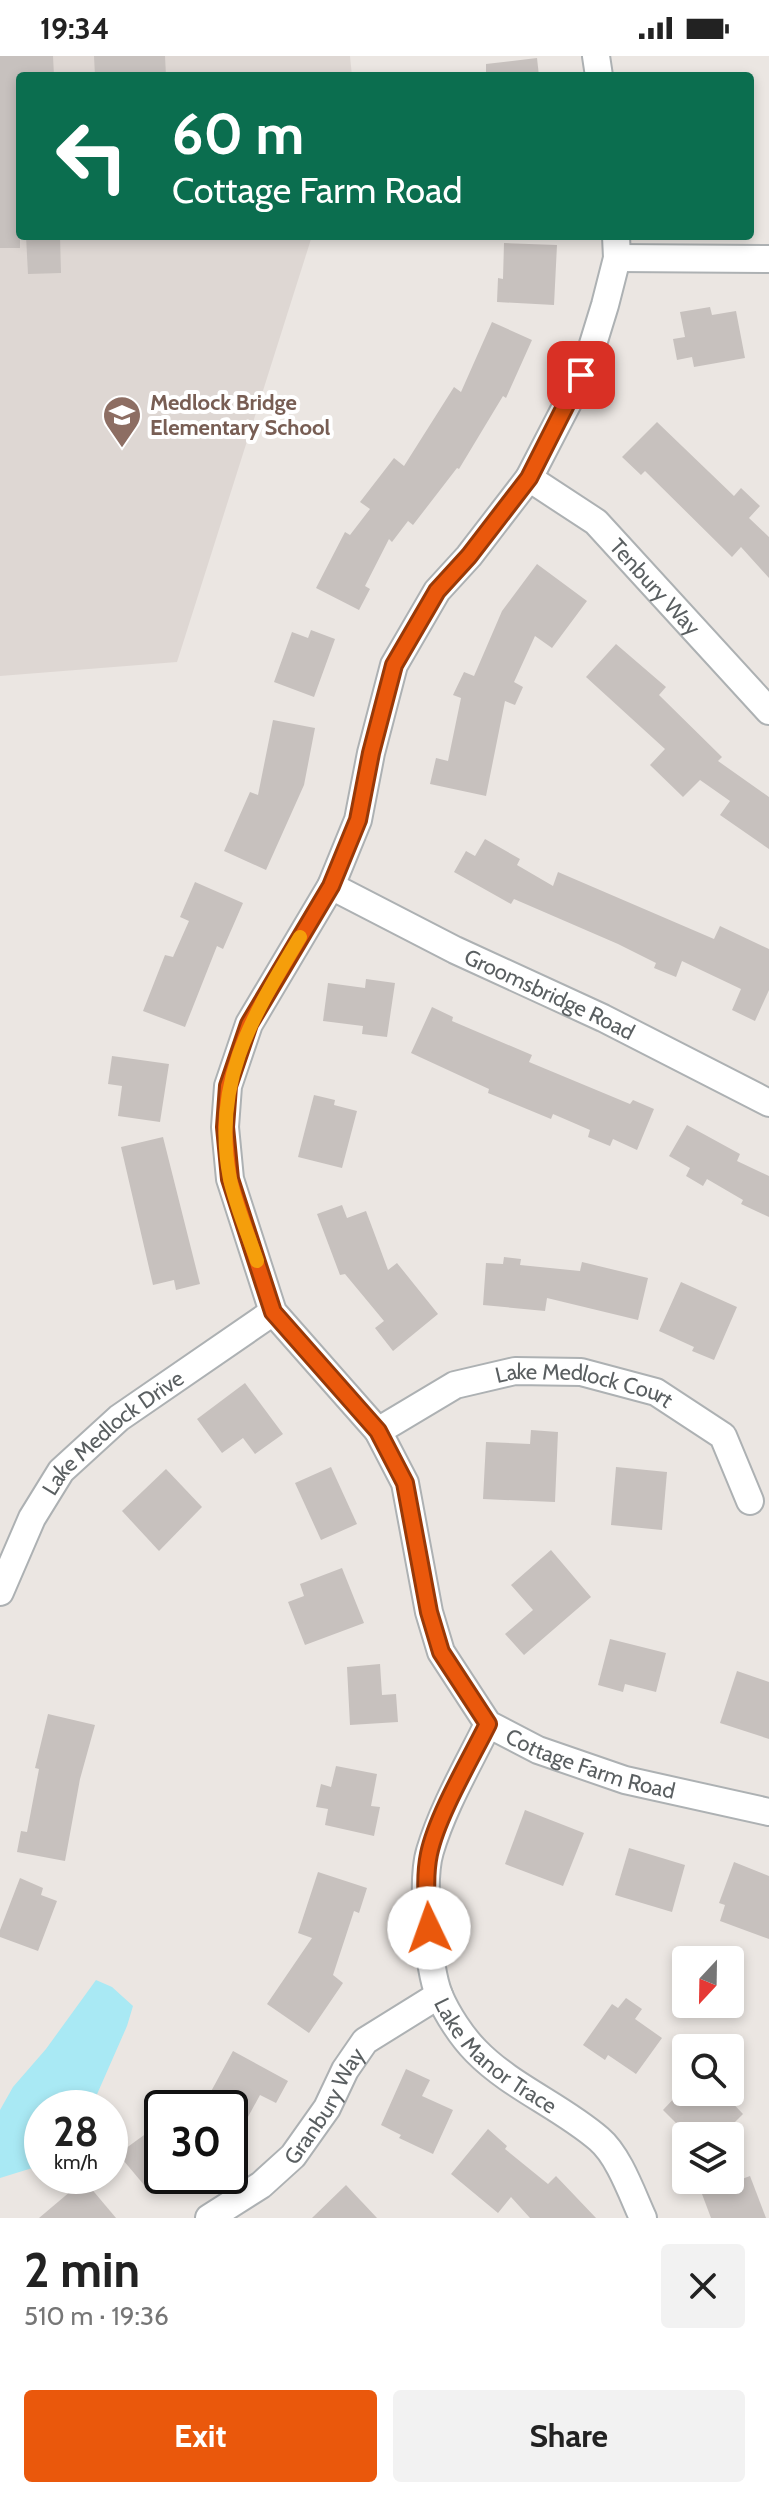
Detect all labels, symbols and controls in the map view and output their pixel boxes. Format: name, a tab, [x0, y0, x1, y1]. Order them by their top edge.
text: 19:34	[40, 10, 109, 47]
text: 60 m	[172, 100, 304, 168]
icon: left	[40, 104, 144, 208]
text: Cottage Farm Road	[172, 168, 462, 212]
pin	[547, 341, 615, 409]
icon: arrive	[559, 353, 603, 397]
place label: Medlock Bridge Elementary School	[150, 389, 330, 441]
school or university icon: Medlock Bridge Elementary School	[101, 394, 143, 449]
street label: Tenbury Way	[604, 533, 706, 641]
street label: Groomsbridge Road	[460, 943, 639, 1046]
street label: Lake Medlock Court	[492, 1357, 679, 1413]
street label: Lake Medlock Drive	[36, 1364, 189, 1500]
street label: Cottage Farm Road	[501, 1722, 678, 1804]
position arrow	[387, 1886, 471, 1970]
north arrow	[672, 1946, 744, 2018]
map controls	[672, 1946, 744, 2194]
street label: Lake Manor Trace	[429, 1993, 562, 2119]
button: search	[672, 2034, 744, 2106]
street label: Granbury Way	[278, 2042, 370, 2169]
speed limit sign: 30	[144, 2090, 248, 2194]
text: 28	[53, 2107, 99, 2156]
button: layers	[672, 2122, 744, 2194]
text: km/h	[54, 2150, 98, 2174]
text: 2 min	[24, 2241, 140, 2299]
button: close	[661, 2244, 745, 2328]
text: 510 m · 19:36	[24, 2300, 169, 2332]
button: Exit	[24, 2390, 377, 2482]
button: Share	[393, 2390, 745, 2482]

